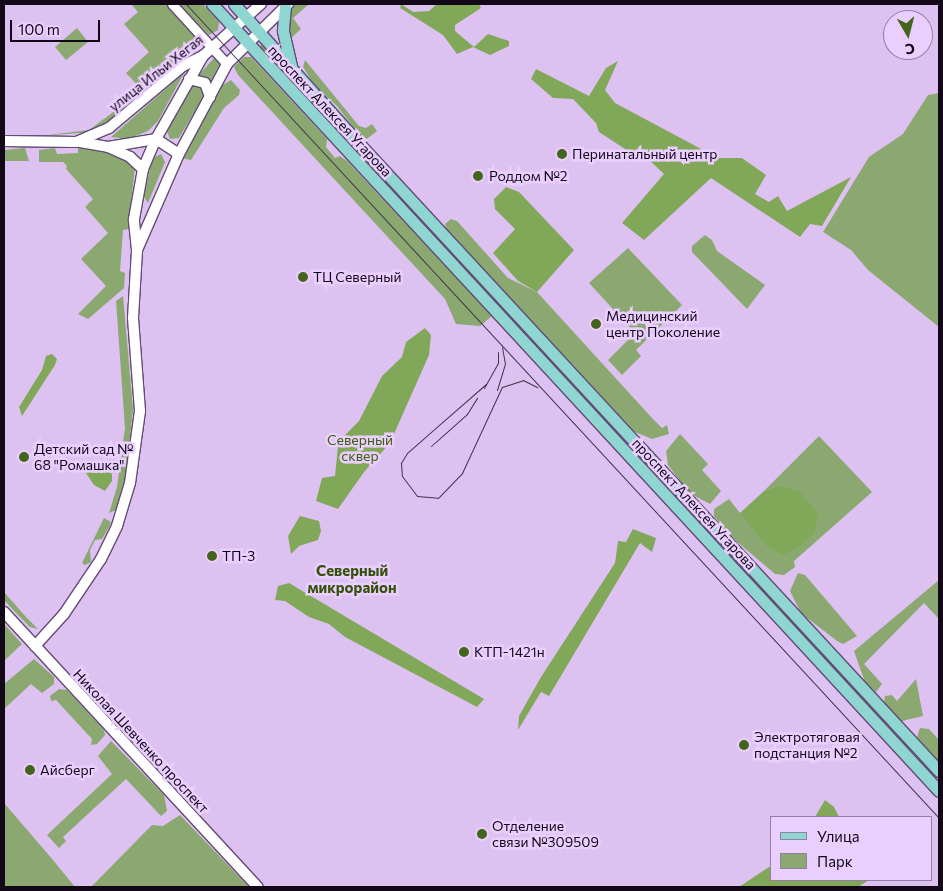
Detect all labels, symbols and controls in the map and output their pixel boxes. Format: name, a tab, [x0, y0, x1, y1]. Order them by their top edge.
scale bar	[12, 10, 102, 42]
north arrow	[883, 10, 933, 60]
text: 100 m	[18, 20, 60, 38]
street label: улица Ильи Хегая	[106, 31, 206, 115]
text: С	[904, 40, 916, 58]
street label: проспект Алексея Угарова	[265, 42, 395, 180]
place label: Перинатальный центр	[572, 146, 718, 162]
marker: Перинатальный центр	[556, 148, 568, 160]
place label: Роддом №2	[489, 168, 568, 184]
marker: Роддом №2	[471, 169, 485, 183]
place label: ТЦ Северный	[313, 269, 401, 285]
marker: ТЦ Северный	[297, 271, 309, 283]
place label: Медицинский центр Поколение	[606, 308, 720, 341]
marker: Медицинский центр Поколение	[590, 318, 602, 330]
park label: Северный сквер	[327, 432, 393, 464]
street label: проспект Алексея Угарова	[629, 435, 759, 573]
place label: Детский сад № 68 "Ромашка"	[34, 441, 133, 474]
marker: Детский сад № 68 "Ромашка"	[18, 451, 30, 463]
place label: ТП-3	[222, 548, 255, 564]
marker: ТП-3	[206, 550, 218, 562]
district label: Северный микрорайон	[307, 561, 397, 596]
place label: КТП-1421н	[474, 644, 545, 660]
marker: КТП-1421н	[458, 646, 470, 658]
street label: Николая Шевченко проспект	[70, 666, 212, 816]
place label: Электротяговая подстанция №2	[754, 729, 860, 762]
marker: Электротяговая подстанция №2	[738, 739, 750, 751]
place label: Айсберг	[40, 762, 95, 778]
marker: Айсберг	[24, 764, 36, 776]
legend	[770, 816, 933, 881]
place label: Отделение связи №309509	[492, 818, 599, 850]
text: Улица	[817, 827, 859, 845]
marker: Отделение связи №309509	[476, 828, 488, 840]
text: Парк	[817, 852, 853, 870]

